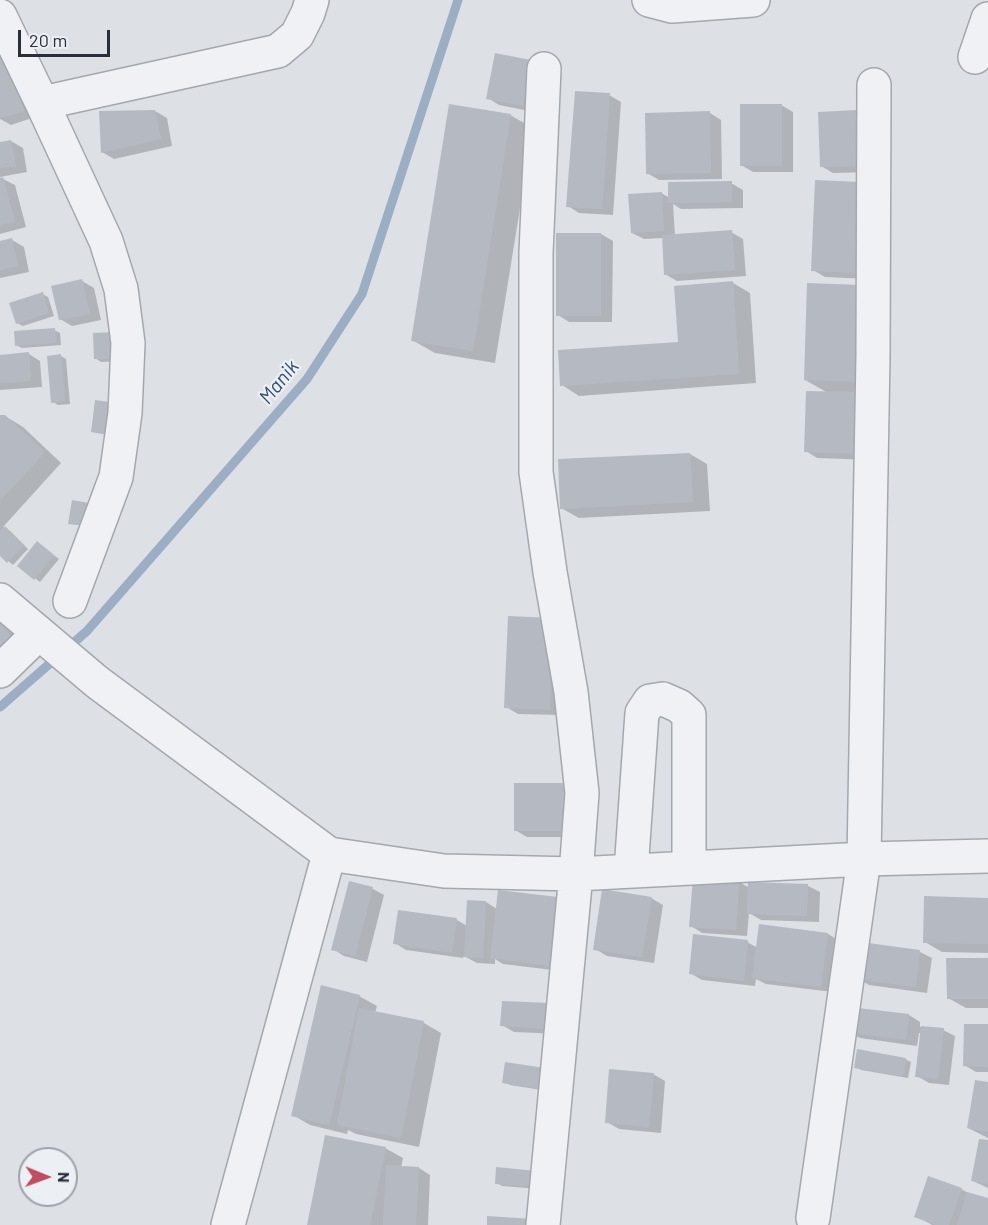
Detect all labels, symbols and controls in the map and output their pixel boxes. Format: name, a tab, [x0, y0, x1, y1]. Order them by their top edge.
scale bar	[21, 18, 112, 56]
text: 20 m	[29, 29, 67, 51]
water label: Manik	[254, 355, 304, 409]
north arrow	[18, 1147, 78, 1207]
text: N	[55, 1172, 74, 1183]

